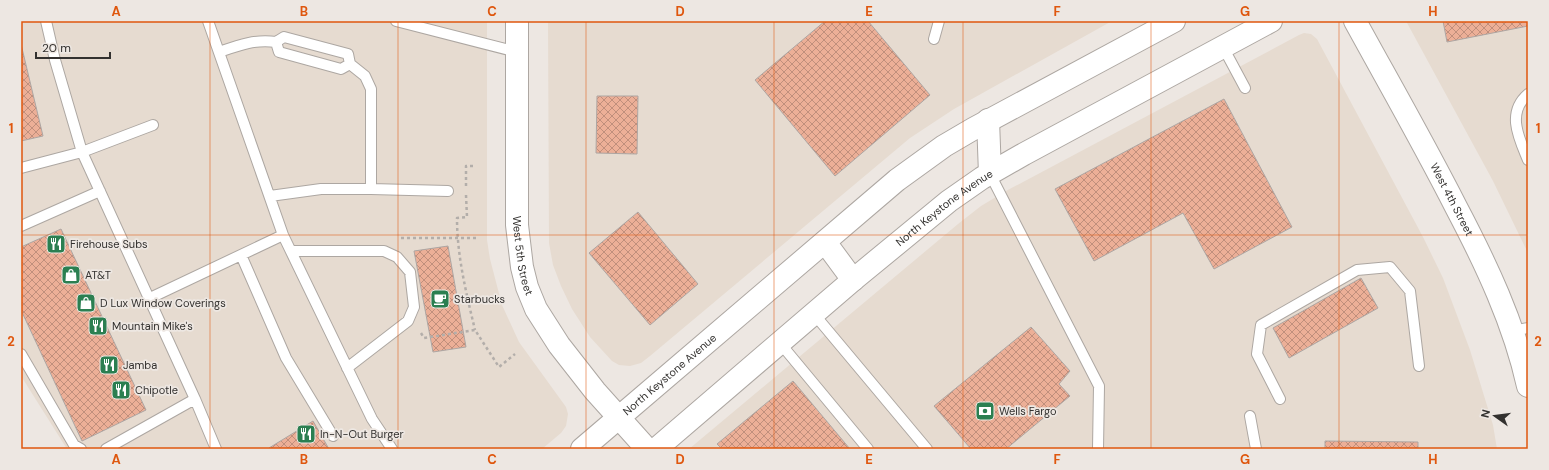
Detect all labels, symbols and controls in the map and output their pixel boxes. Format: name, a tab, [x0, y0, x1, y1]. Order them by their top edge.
text: A	[111, 3, 121, 20]
text: B	[300, 3, 308, 20]
text: C	[487, 3, 497, 20]
text: D	[675, 3, 685, 20]
text: E	[865, 3, 873, 20]
text: F	[1053, 3, 1061, 20]
text: G	[1240, 3, 1250, 20]
text: H	[1428, 3, 1438, 20]
scale bar	[36, 34, 110, 60]
text: 20 m	[42, 40, 71, 56]
text: 1	[9, 120, 13, 137]
text: 1	[1536, 120, 1540, 137]
street label: West 4th Street	[1427, 160, 1477, 238]
street label: North Keystone Avenue	[893, 166, 995, 249]
street label: West 5th Street	[510, 216, 537, 297]
restaurant icon: Firehouse Subs	[45, 233, 67, 255]
place label: Firehouse Subs	[70, 237, 148, 251]
shop icon: AT&T	[60, 264, 82, 286]
place label: AT&T	[85, 268, 111, 282]
cafe icon: Starbucks	[429, 288, 451, 310]
shop icon: D Lux Window Coverings	[75, 292, 97, 314]
place label: Starbucks	[454, 292, 505, 306]
place label: D Lux Window Coverings	[100, 296, 226, 310]
restaurant icon: Mountain Mike's	[87, 315, 109, 337]
place label: Mountain Mike's	[112, 319, 193, 333]
street label: North Keystone Avenue	[620, 330, 719, 418]
text: 2	[7, 333, 15, 350]
text: 2	[1534, 333, 1542, 350]
restaurant icon: Jamba	[98, 354, 120, 376]
place label: Jamba	[123, 358, 157, 372]
restaurant icon: Chipotle	[110, 379, 132, 401]
place label: Chipotle	[135, 383, 178, 397]
north arrow	[1475, 396, 1515, 436]
bank icon: Wells Fargo	[974, 400, 996, 422]
place label: Wells Fargo	[999, 404, 1057, 418]
text: N	[1478, 408, 1493, 419]
restaurant icon: In-N-Out Burger	[295, 423, 317, 445]
place label: In-N-Out Burger	[320, 427, 404, 441]
text: A	[111, 451, 121, 468]
text: B	[300, 451, 308, 468]
text: C	[487, 451, 497, 468]
text: D	[675, 451, 685, 468]
text: E	[865, 451, 873, 468]
text: F	[1053, 451, 1061, 468]
text: G	[1240, 451, 1250, 468]
text: H	[1428, 451, 1438, 468]

